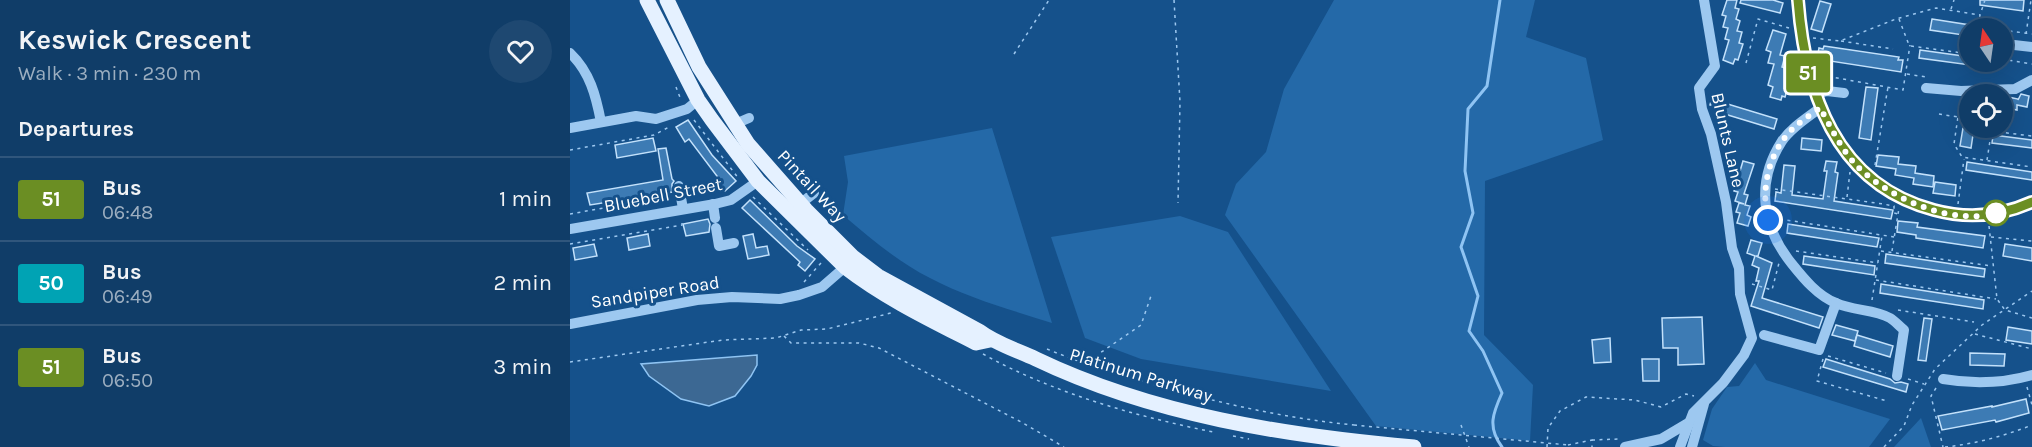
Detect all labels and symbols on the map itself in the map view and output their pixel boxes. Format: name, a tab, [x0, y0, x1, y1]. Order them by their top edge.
north arrow	[1959, 18, 2013, 72]
line badge: 51	[1781, 54, 1835, 92]
street label: Blunts Lane	[1706, 90, 1750, 190]
street label: Pintail Way	[773, 145, 852, 227]
street label: Bluebell Street	[602, 173, 724, 217]
unlabelled marker	[1983, 200, 2009, 226]
your location	[1753, 205, 1783, 235]
street label: Sandpiper Road	[589, 271, 721, 313]
street label: Platinum Parkway	[1067, 343, 1215, 407]

